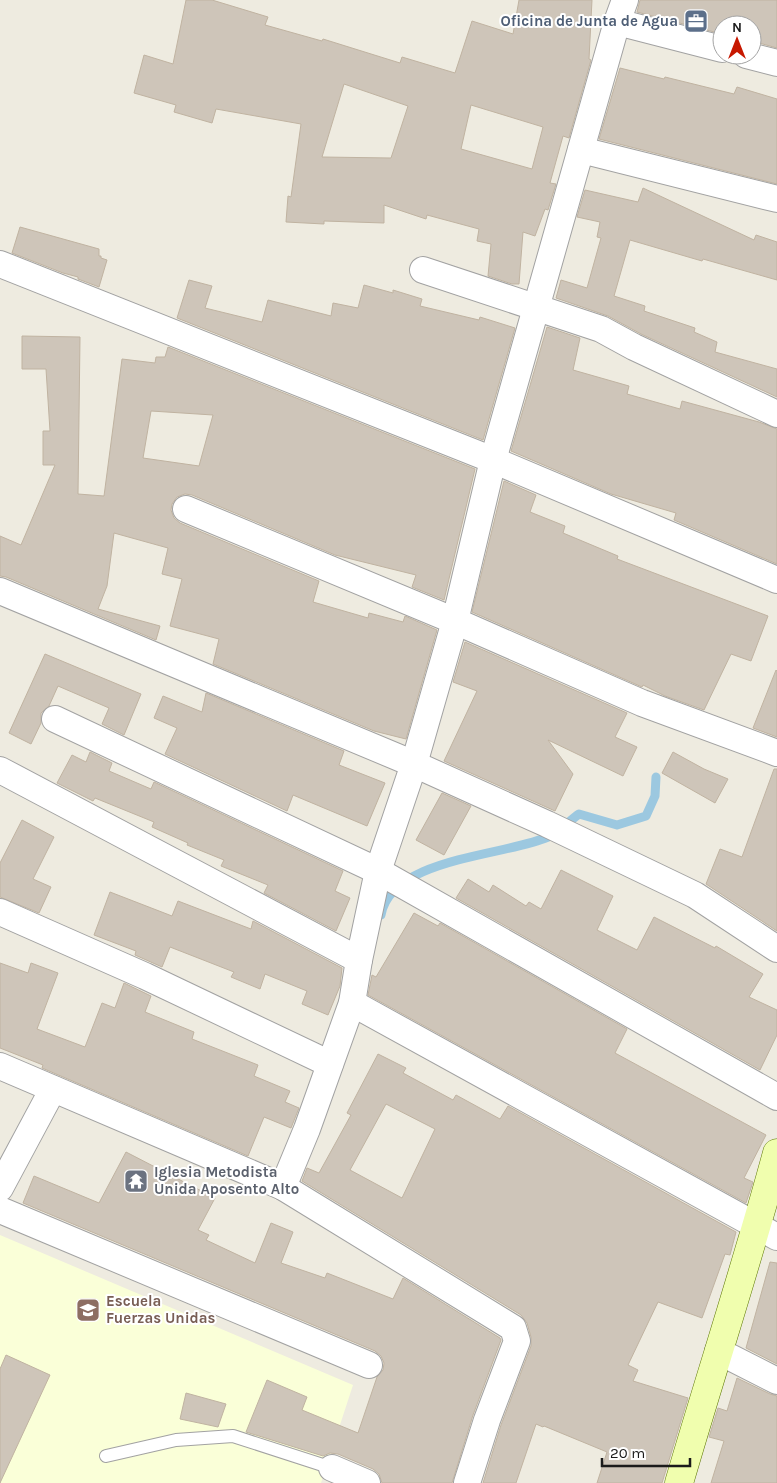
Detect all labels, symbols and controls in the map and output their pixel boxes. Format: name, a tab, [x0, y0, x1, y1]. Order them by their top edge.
office icon: Oficina de Junta de Agua	[683, 8, 709, 34]
place label: Oficina de Junta de Agua	[500, 12, 678, 30]
north arrow	[712, 15, 762, 65]
text: N	[732, 19, 742, 36]
place label: Iglesia Metodista Unida Aposento Alto	[154, 1163, 299, 1198]
temple icon: Iglesia Metodista Unida Aposento Alto	[123, 1168, 149, 1194]
place label: Escuela Fuerzas Unidas	[106, 1292, 216, 1327]
school or university icon: Escuela Fuerzas Unidas	[75, 1297, 101, 1323]
scale bar	[602, 1436, 690, 1468]
text: 20 m	[610, 1444, 645, 1462]

